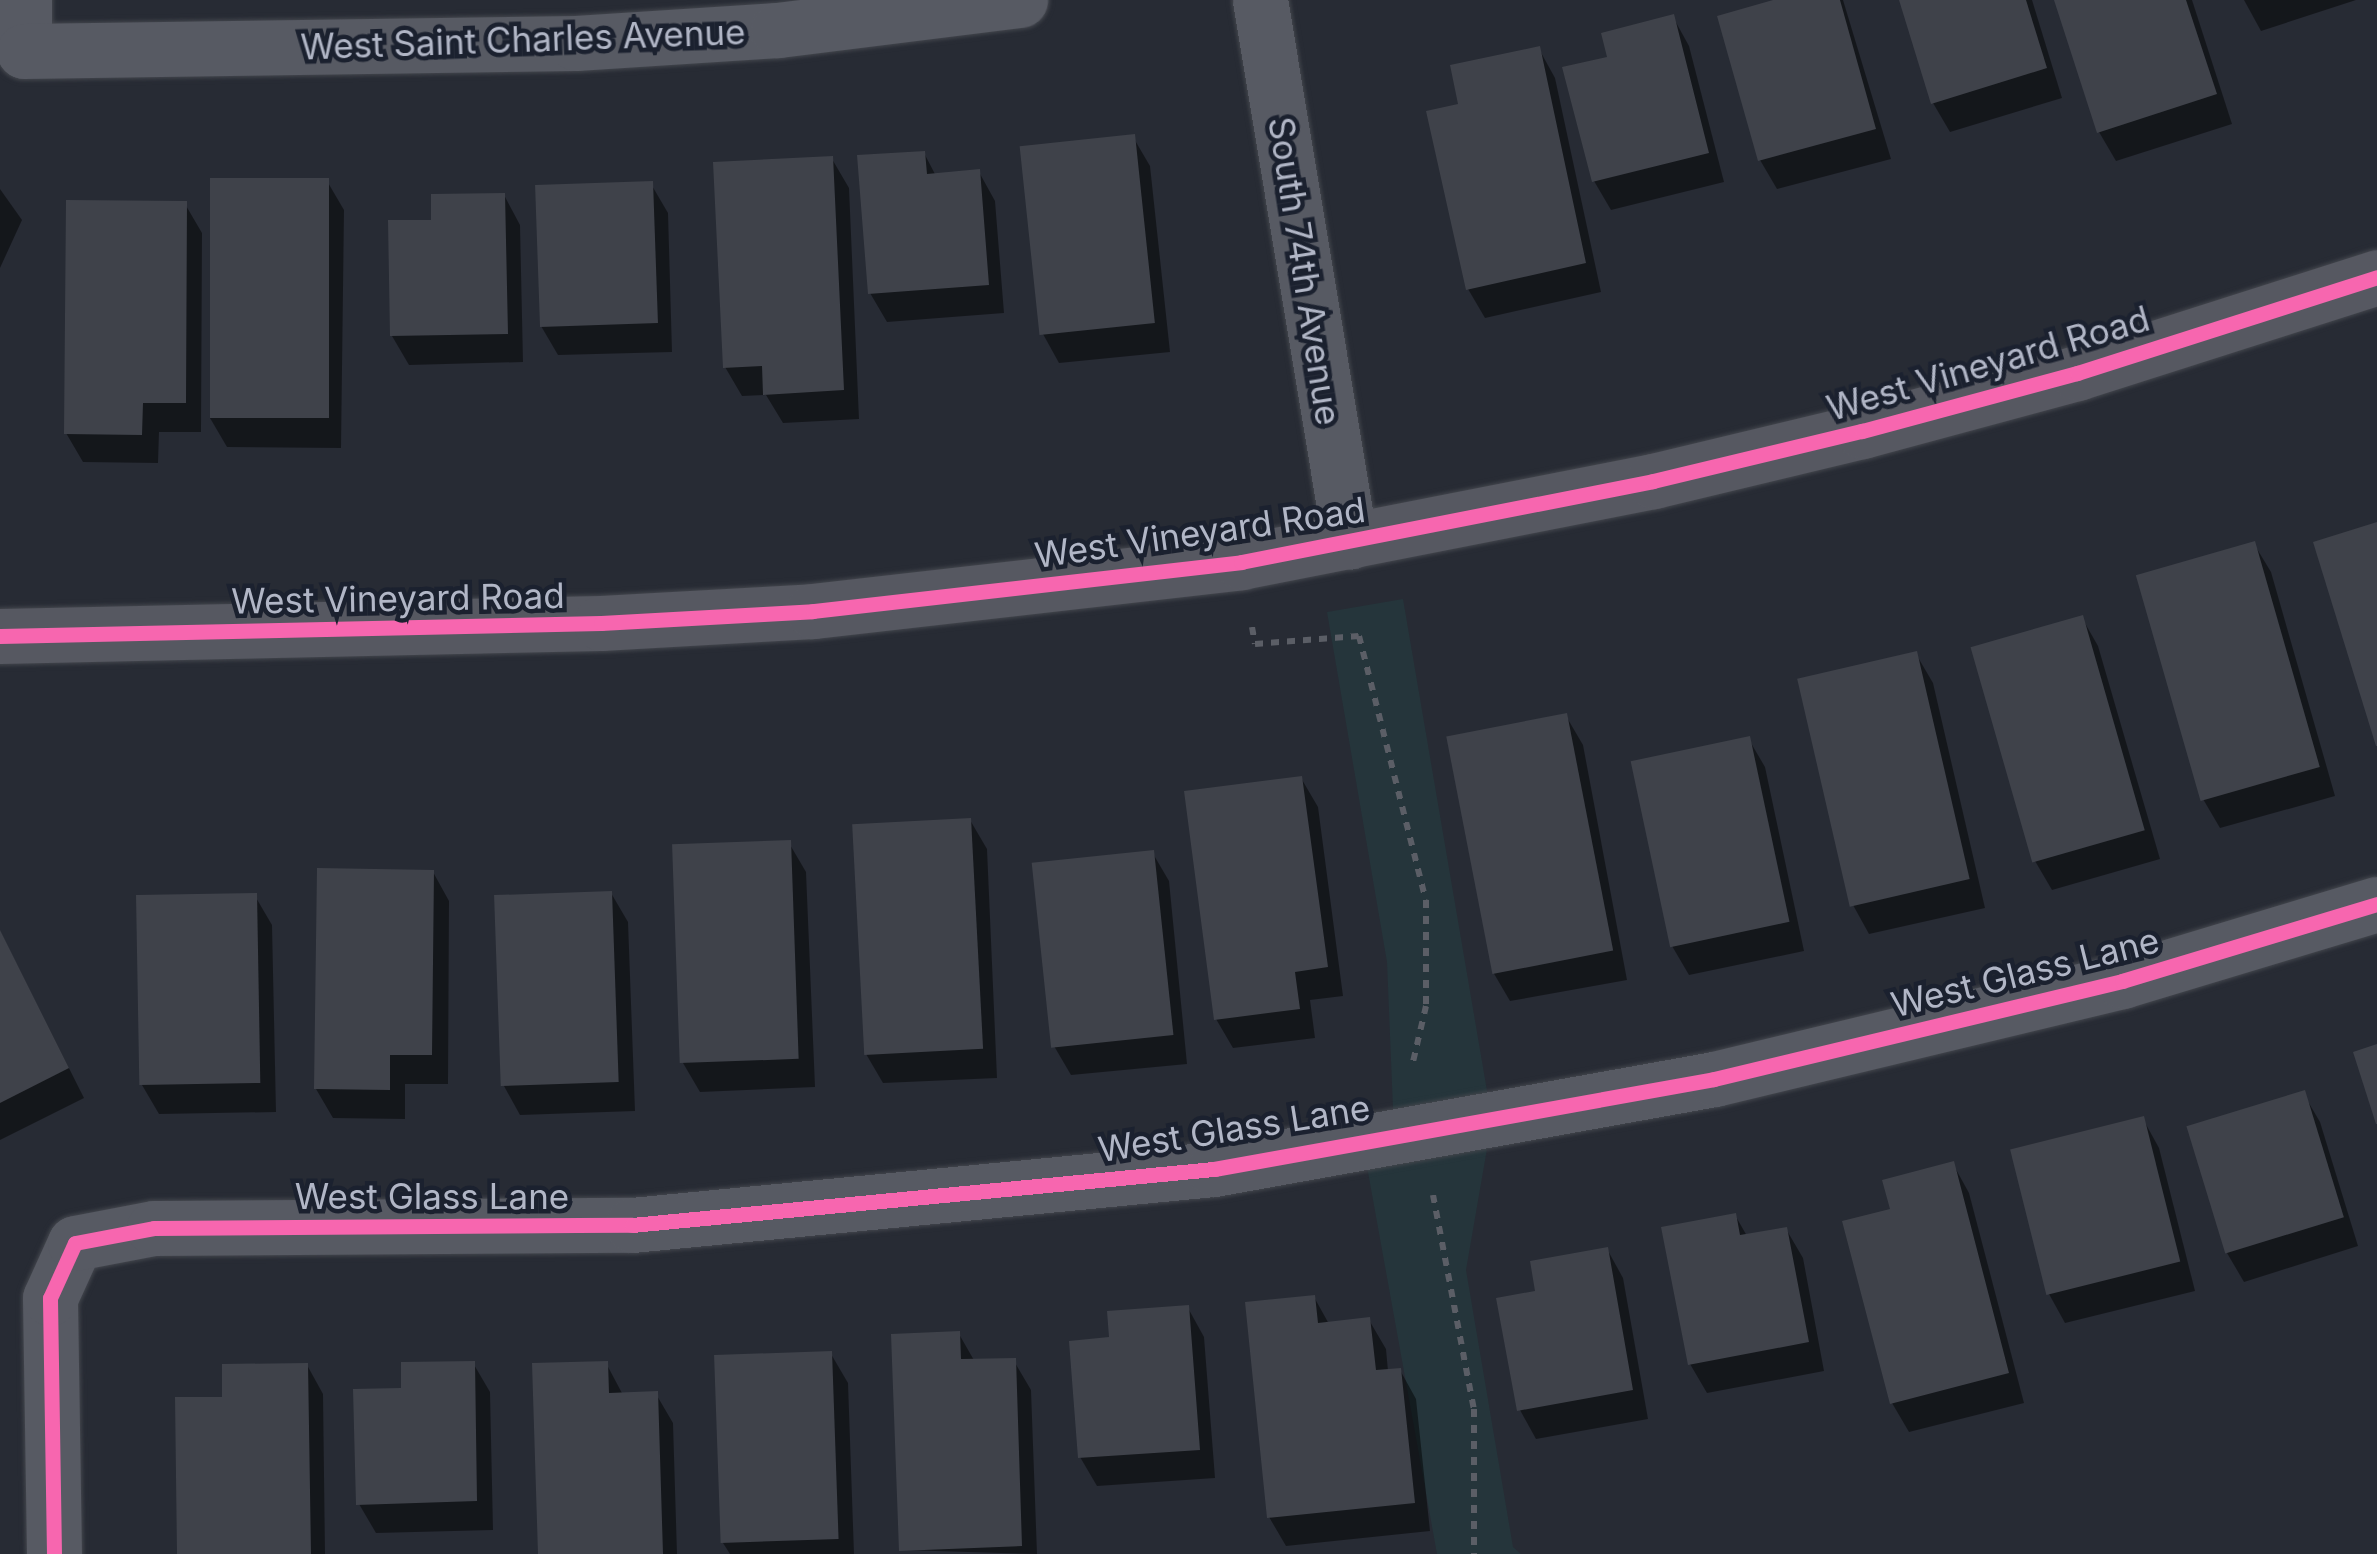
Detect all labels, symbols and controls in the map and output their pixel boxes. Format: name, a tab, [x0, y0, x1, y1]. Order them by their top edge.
street label: West Saint Charles Avenue	[300, 10, 746, 68]
street label: South 74th Avenue	[1260, 114, 1350, 428]
street label: West Vineyard Road	[1822, 297, 2154, 429]
street label: West Vineyard Road	[1032, 488, 1368, 576]
street label: West Vineyard Road	[231, 574, 565, 622]
street label: West Glass Lane	[1887, 918, 2163, 1026]
street label: West Glass Lane	[1095, 1086, 1373, 1170]
street label: West Glass Lane	[295, 1175, 569, 1217]

